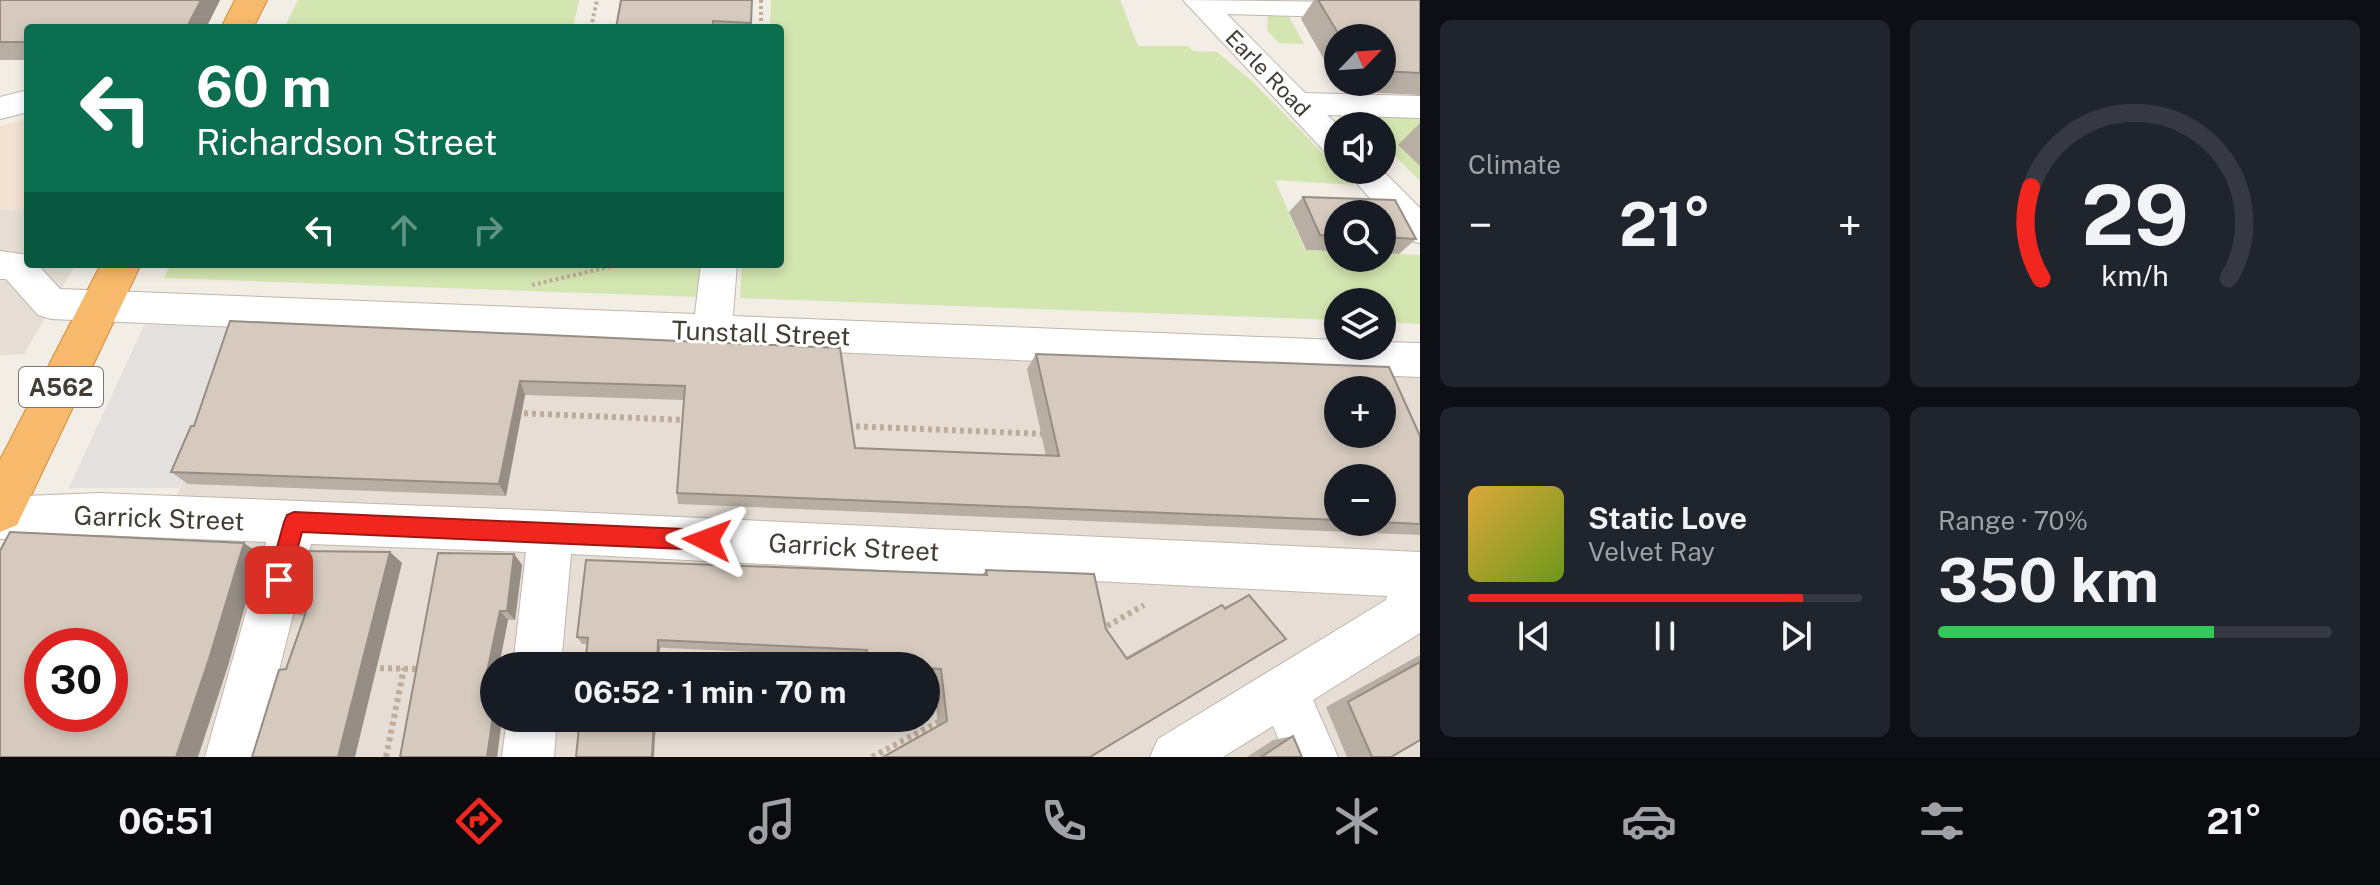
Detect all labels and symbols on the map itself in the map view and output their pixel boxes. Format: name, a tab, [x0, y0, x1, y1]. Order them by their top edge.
street label: Earle Road	[1220, 24, 1316, 122]
north arrow	[1324, 24, 1396, 96]
street label: Tunstall Street	[671, 314, 851, 352]
road number: A562	[19, 367, 103, 407]
position arrow	[665, 498, 749, 582]
street label: Garrick Street	[73, 500, 245, 536]
street label: Garrick Street	[768, 527, 940, 567]
pin	[245, 546, 313, 614]
speed limit sign: 30	[24, 628, 128, 732]

